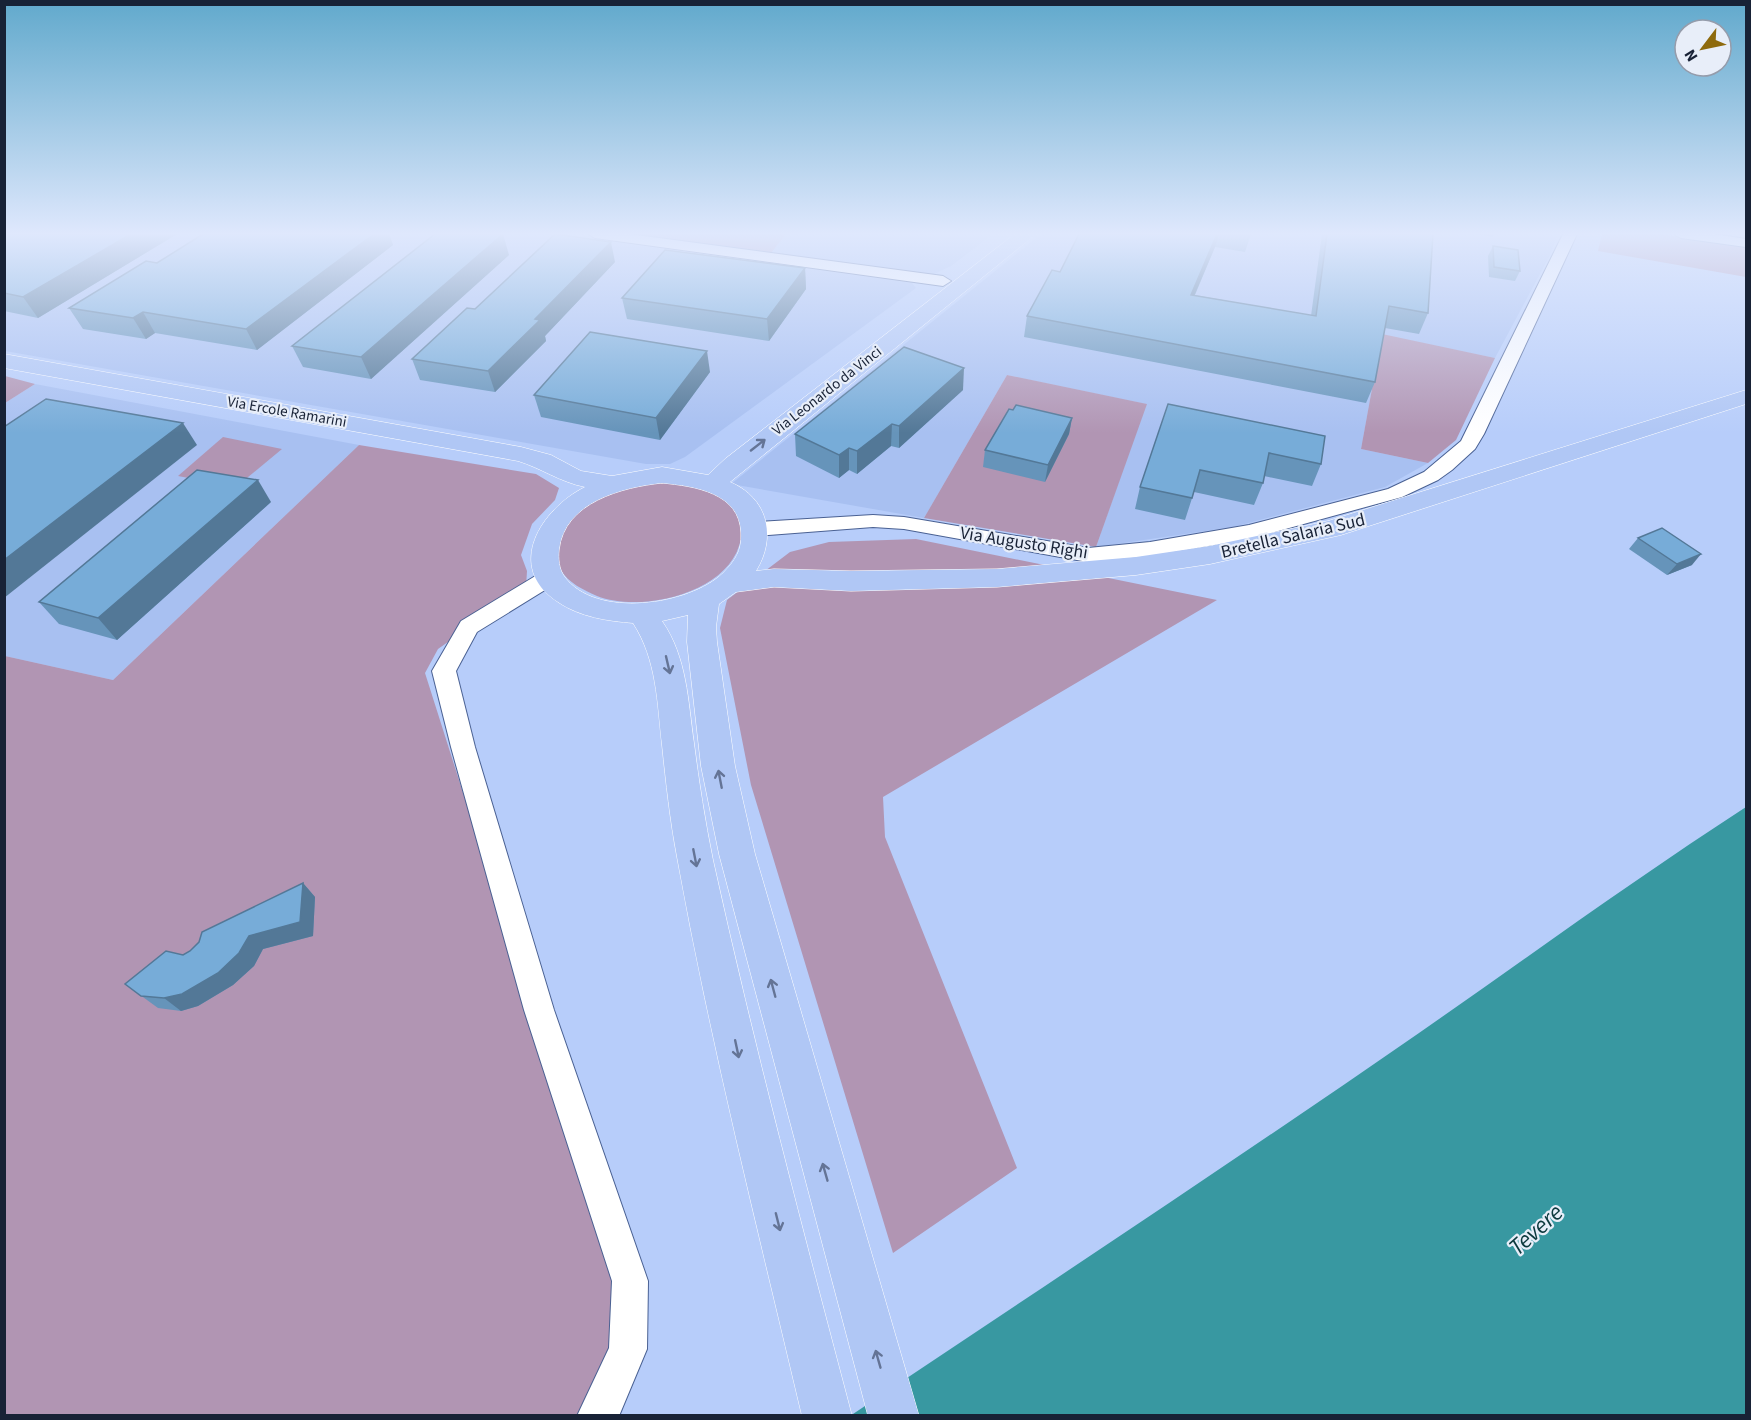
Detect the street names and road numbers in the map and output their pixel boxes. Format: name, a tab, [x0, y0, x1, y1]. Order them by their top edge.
street label: Via Leonardo da Vinci	[768, 341, 886, 441]
street label: Via Ercole Ramarini	[226, 391, 348, 433]
street label: Bretella Salaria Sud	[1219, 507, 1367, 565]
street label: Via Augusto Righi	[958, 521, 1090, 565]

